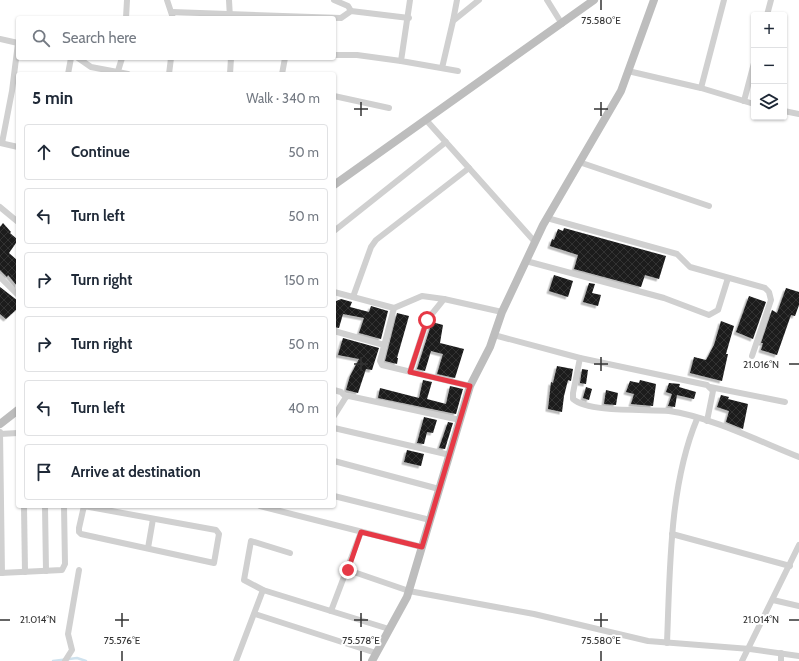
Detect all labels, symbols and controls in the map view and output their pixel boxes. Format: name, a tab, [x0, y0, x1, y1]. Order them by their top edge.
map controls	[751, 12, 787, 120]
button: +	[751, 12, 787, 48]
text: 75.580°E	[581, 14, 621, 27]
search box	[16, 16, 336, 60]
icon: search	[30, 27, 52, 49]
text: Search here	[62, 29, 137, 47]
button: −	[751, 48, 787, 84]
button: layers	[751, 84, 787, 120]
text: 5 min	[32, 88, 73, 108]
text: Walk · 340 m	[246, 90, 320, 106]
icon: ahead	[33, 141, 55, 163]
text: Continue	[71, 143, 130, 161]
text: 50 m	[289, 144, 319, 160]
icon: left	[33, 205, 55, 227]
text: Turn left	[71, 207, 125, 225]
text: 50 m	[289, 208, 319, 224]
icon: right	[33, 269, 55, 291]
text: Turn right	[71, 271, 132, 289]
text: 150 m	[284, 272, 319, 288]
route start	[418, 311, 436, 329]
icon: right	[33, 333, 55, 355]
text: Turn right	[71, 335, 132, 353]
text: 50 m	[289, 336, 319, 352]
text: 21.016°N	[743, 358, 779, 371]
icon: left	[33, 397, 55, 419]
text: Turn left	[71, 399, 125, 417]
text: 40 m	[288, 400, 319, 416]
icon: arrive	[33, 461, 55, 483]
text: Arrive at destination	[71, 463, 201, 481]
route end	[339, 561, 357, 579]
text: 21.014°N	[20, 613, 56, 626]
text: 21.014°N	[743, 613, 779, 626]
text: 75.576°E	[104, 634, 141, 647]
text: 75.578°E	[342, 634, 380, 647]
text: 75.580°E	[581, 634, 621, 647]

